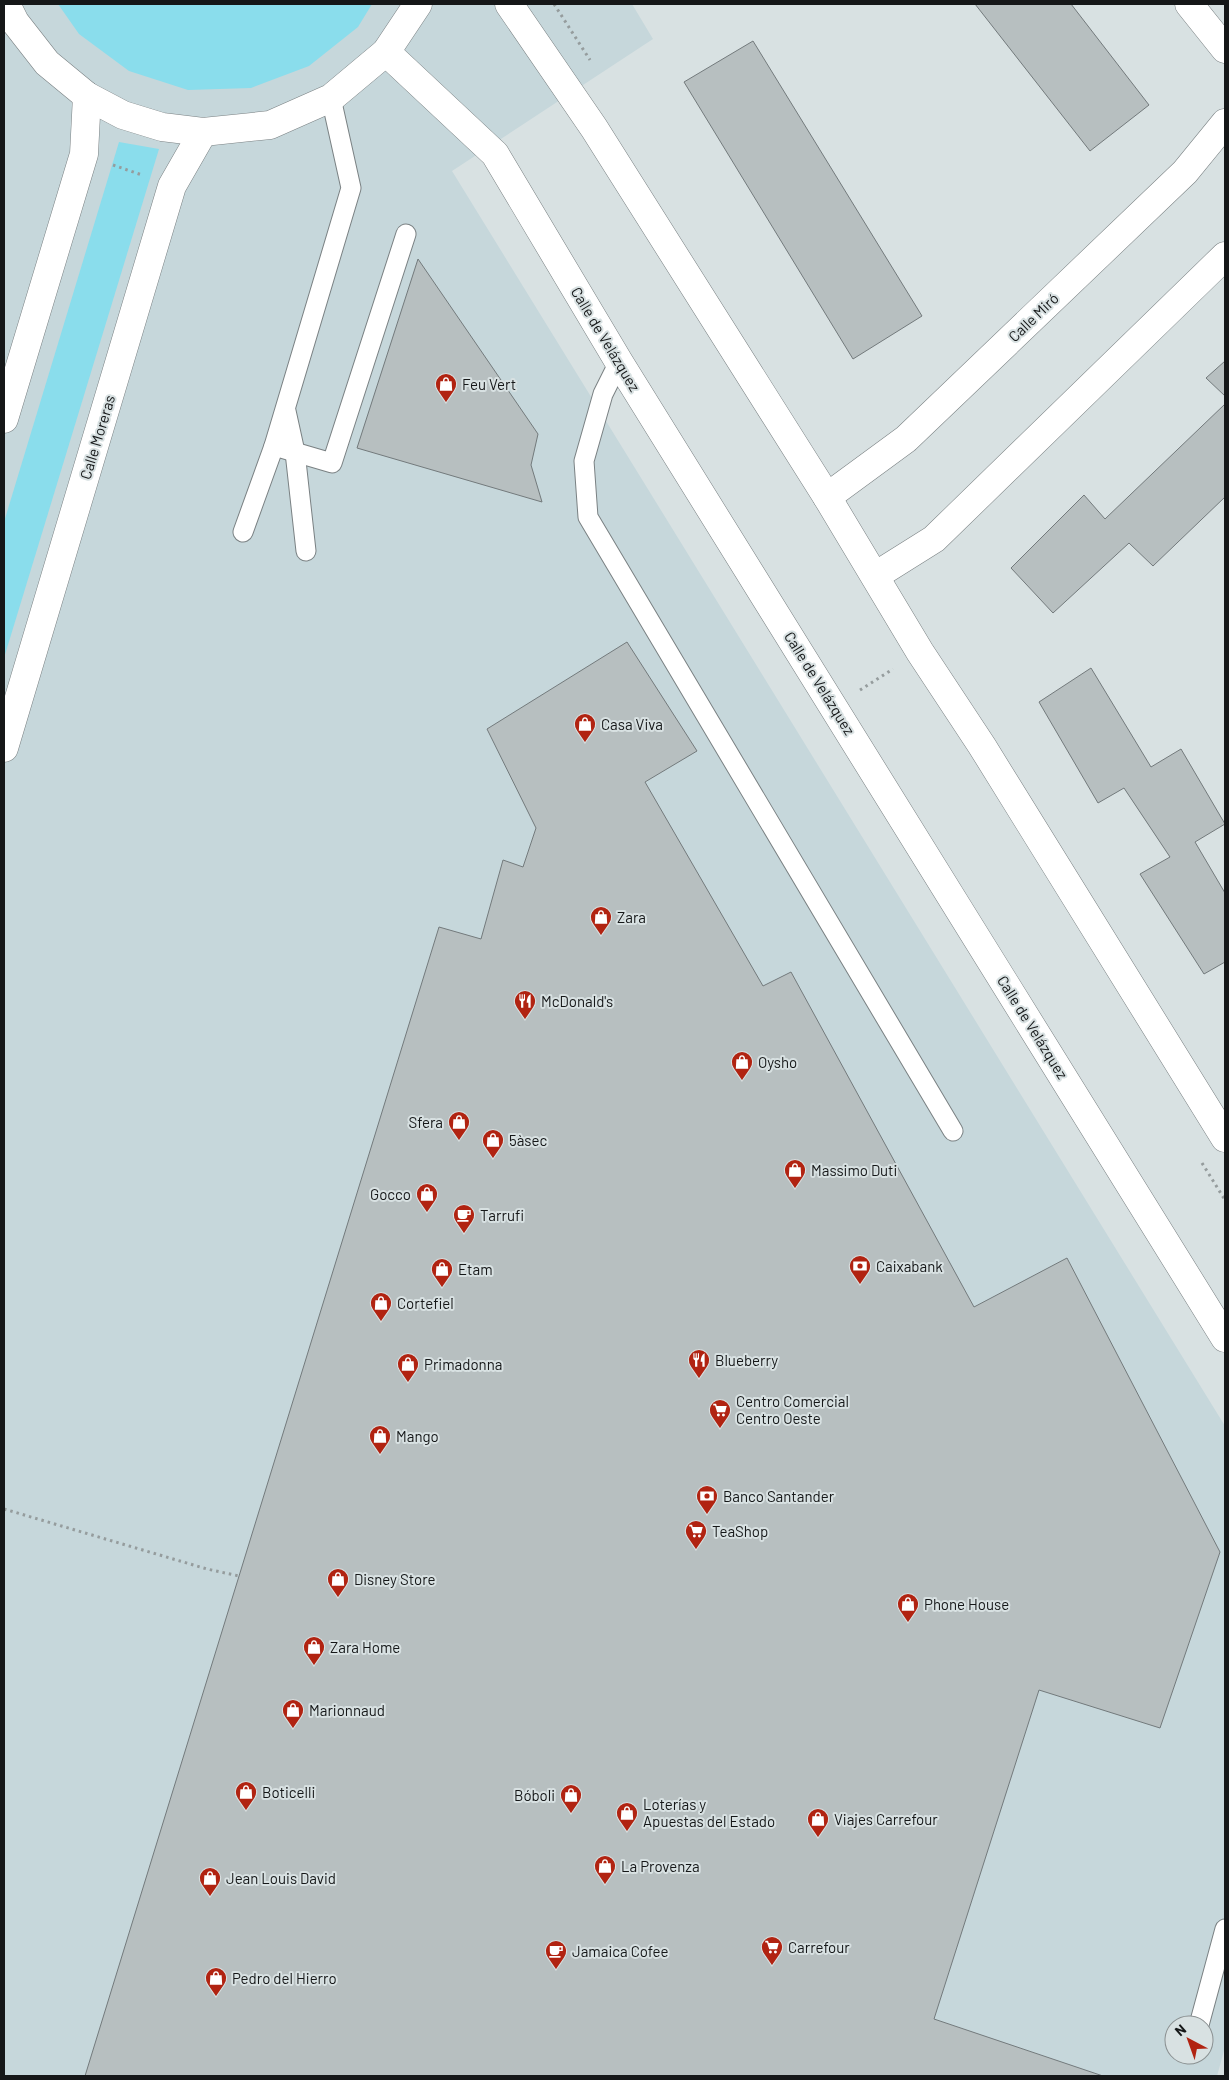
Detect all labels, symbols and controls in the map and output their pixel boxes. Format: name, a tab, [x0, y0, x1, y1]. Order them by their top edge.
street label: Calle de Velázquez	[568, 284, 644, 395]
street label: Calle Miró	[1004, 289, 1062, 345]
shop icon: Feu Vert	[434, 372, 458, 403]
place label: Feu Vert	[462, 375, 516, 393]
street label: Calle Moreras	[76, 393, 118, 481]
street label: Calle de Velázquez	[781, 628, 859, 738]
shop icon: Casa Viva	[573, 712, 597, 743]
place label: Casa Viva	[601, 715, 663, 733]
shop icon: Zara	[589, 905, 613, 936]
place label: Zara	[617, 908, 646, 926]
street label: Calle de Velázquez	[994, 972, 1072, 1082]
restaurant icon: McDonald's	[513, 989, 537, 1020]
place label: McDonald's	[541, 992, 613, 1010]
shop icon: Oysho	[730, 1050, 754, 1081]
place label: Oysho	[758, 1053, 797, 1071]
shop icon: Sfera	[447, 1110, 471, 1141]
place label: Sfera	[409, 1113, 443, 1131]
shop icon: 5àsec	[481, 1128, 505, 1159]
place label: 5àsec	[509, 1131, 548, 1149]
shop icon: Massimo Duti	[783, 1158, 807, 1189]
place label: Massimo Duti	[811, 1161, 897, 1179]
shop icon: Gocco	[415, 1182, 439, 1213]
place label: Gocco	[370, 1185, 411, 1203]
cafe icon: Tarrufi	[452, 1203, 476, 1234]
place label: Tarrufi	[480, 1206, 524, 1224]
bank icon: Caixabank	[848, 1254, 872, 1285]
shop icon: Etam	[430, 1257, 454, 1288]
place label: Caixabank	[876, 1257, 943, 1275]
place label: Etam	[458, 1260, 493, 1278]
shop icon: Cortefiel	[369, 1291, 393, 1322]
place label: Cortefiel	[397, 1294, 454, 1312]
restaurant icon: Blueberry	[687, 1348, 711, 1379]
place label: Blueberry	[715, 1351, 778, 1369]
shop icon: Primadonna	[396, 1352, 420, 1383]
place label: Primadonna	[424, 1355, 502, 1373]
place label: Centro Comercial Centro Oeste	[736, 1392, 849, 1427]
supermarket icon: Centro Comercial Centro Oeste	[708, 1398, 732, 1429]
shop icon: Mango	[368, 1424, 392, 1455]
place label: Mango	[396, 1427, 439, 1445]
bank icon: Banco Santander	[695, 1484, 719, 1515]
place label: Banco Santander	[723, 1487, 835, 1505]
supermarket icon: TeaShop	[684, 1519, 708, 1550]
place label: TeaShop	[712, 1522, 768, 1540]
shop icon: Disney Store	[326, 1567, 350, 1598]
place label: Disney Store	[354, 1570, 436, 1588]
shop icon: Phone House	[896, 1592, 920, 1623]
place label: Phone House	[924, 1595, 1009, 1613]
shop icon: Zara Home	[302, 1635, 326, 1666]
place label: Zara Home	[330, 1638, 400, 1656]
shop icon: Marionnaud	[281, 1698, 305, 1729]
place label: Marionnaud	[309, 1701, 385, 1719]
shop icon: Boticelli	[234, 1780, 258, 1811]
place label: Boticelli	[262, 1783, 315, 1801]
shop icon: Bóboli	[559, 1783, 583, 1814]
place label: Bóboli	[514, 1786, 555, 1804]
place label: Loterías y Apuestas del Estado	[643, 1795, 775, 1830]
shop icon: Loterías y Apuestas del Estado	[615, 1801, 639, 1832]
shop icon: Viajes Carrefour	[806, 1807, 830, 1838]
place label: Viajes Carrefour	[834, 1810, 938, 1828]
shop icon: La Provenza	[593, 1854, 617, 1885]
place label: La Provenza	[621, 1857, 700, 1875]
shop icon: Jean Louis David	[198, 1866, 222, 1897]
place label: Jean Louis David	[226, 1869, 336, 1887]
supermarket icon: Carrefour	[760, 1935, 784, 1966]
place label: Carrefour	[788, 1938, 850, 1956]
cafe icon: Jamaica Cofee	[544, 1939, 568, 1970]
place label: Jamaica Cofee	[572, 1942, 668, 1960]
shop icon: Pedro del Hierro	[204, 1966, 228, 1997]
place label: Pedro del Hierro	[232, 1969, 337, 1987]
north arrow	[1164, 2015, 1214, 2065]
text: N	[1171, 2020, 1189, 2039]

